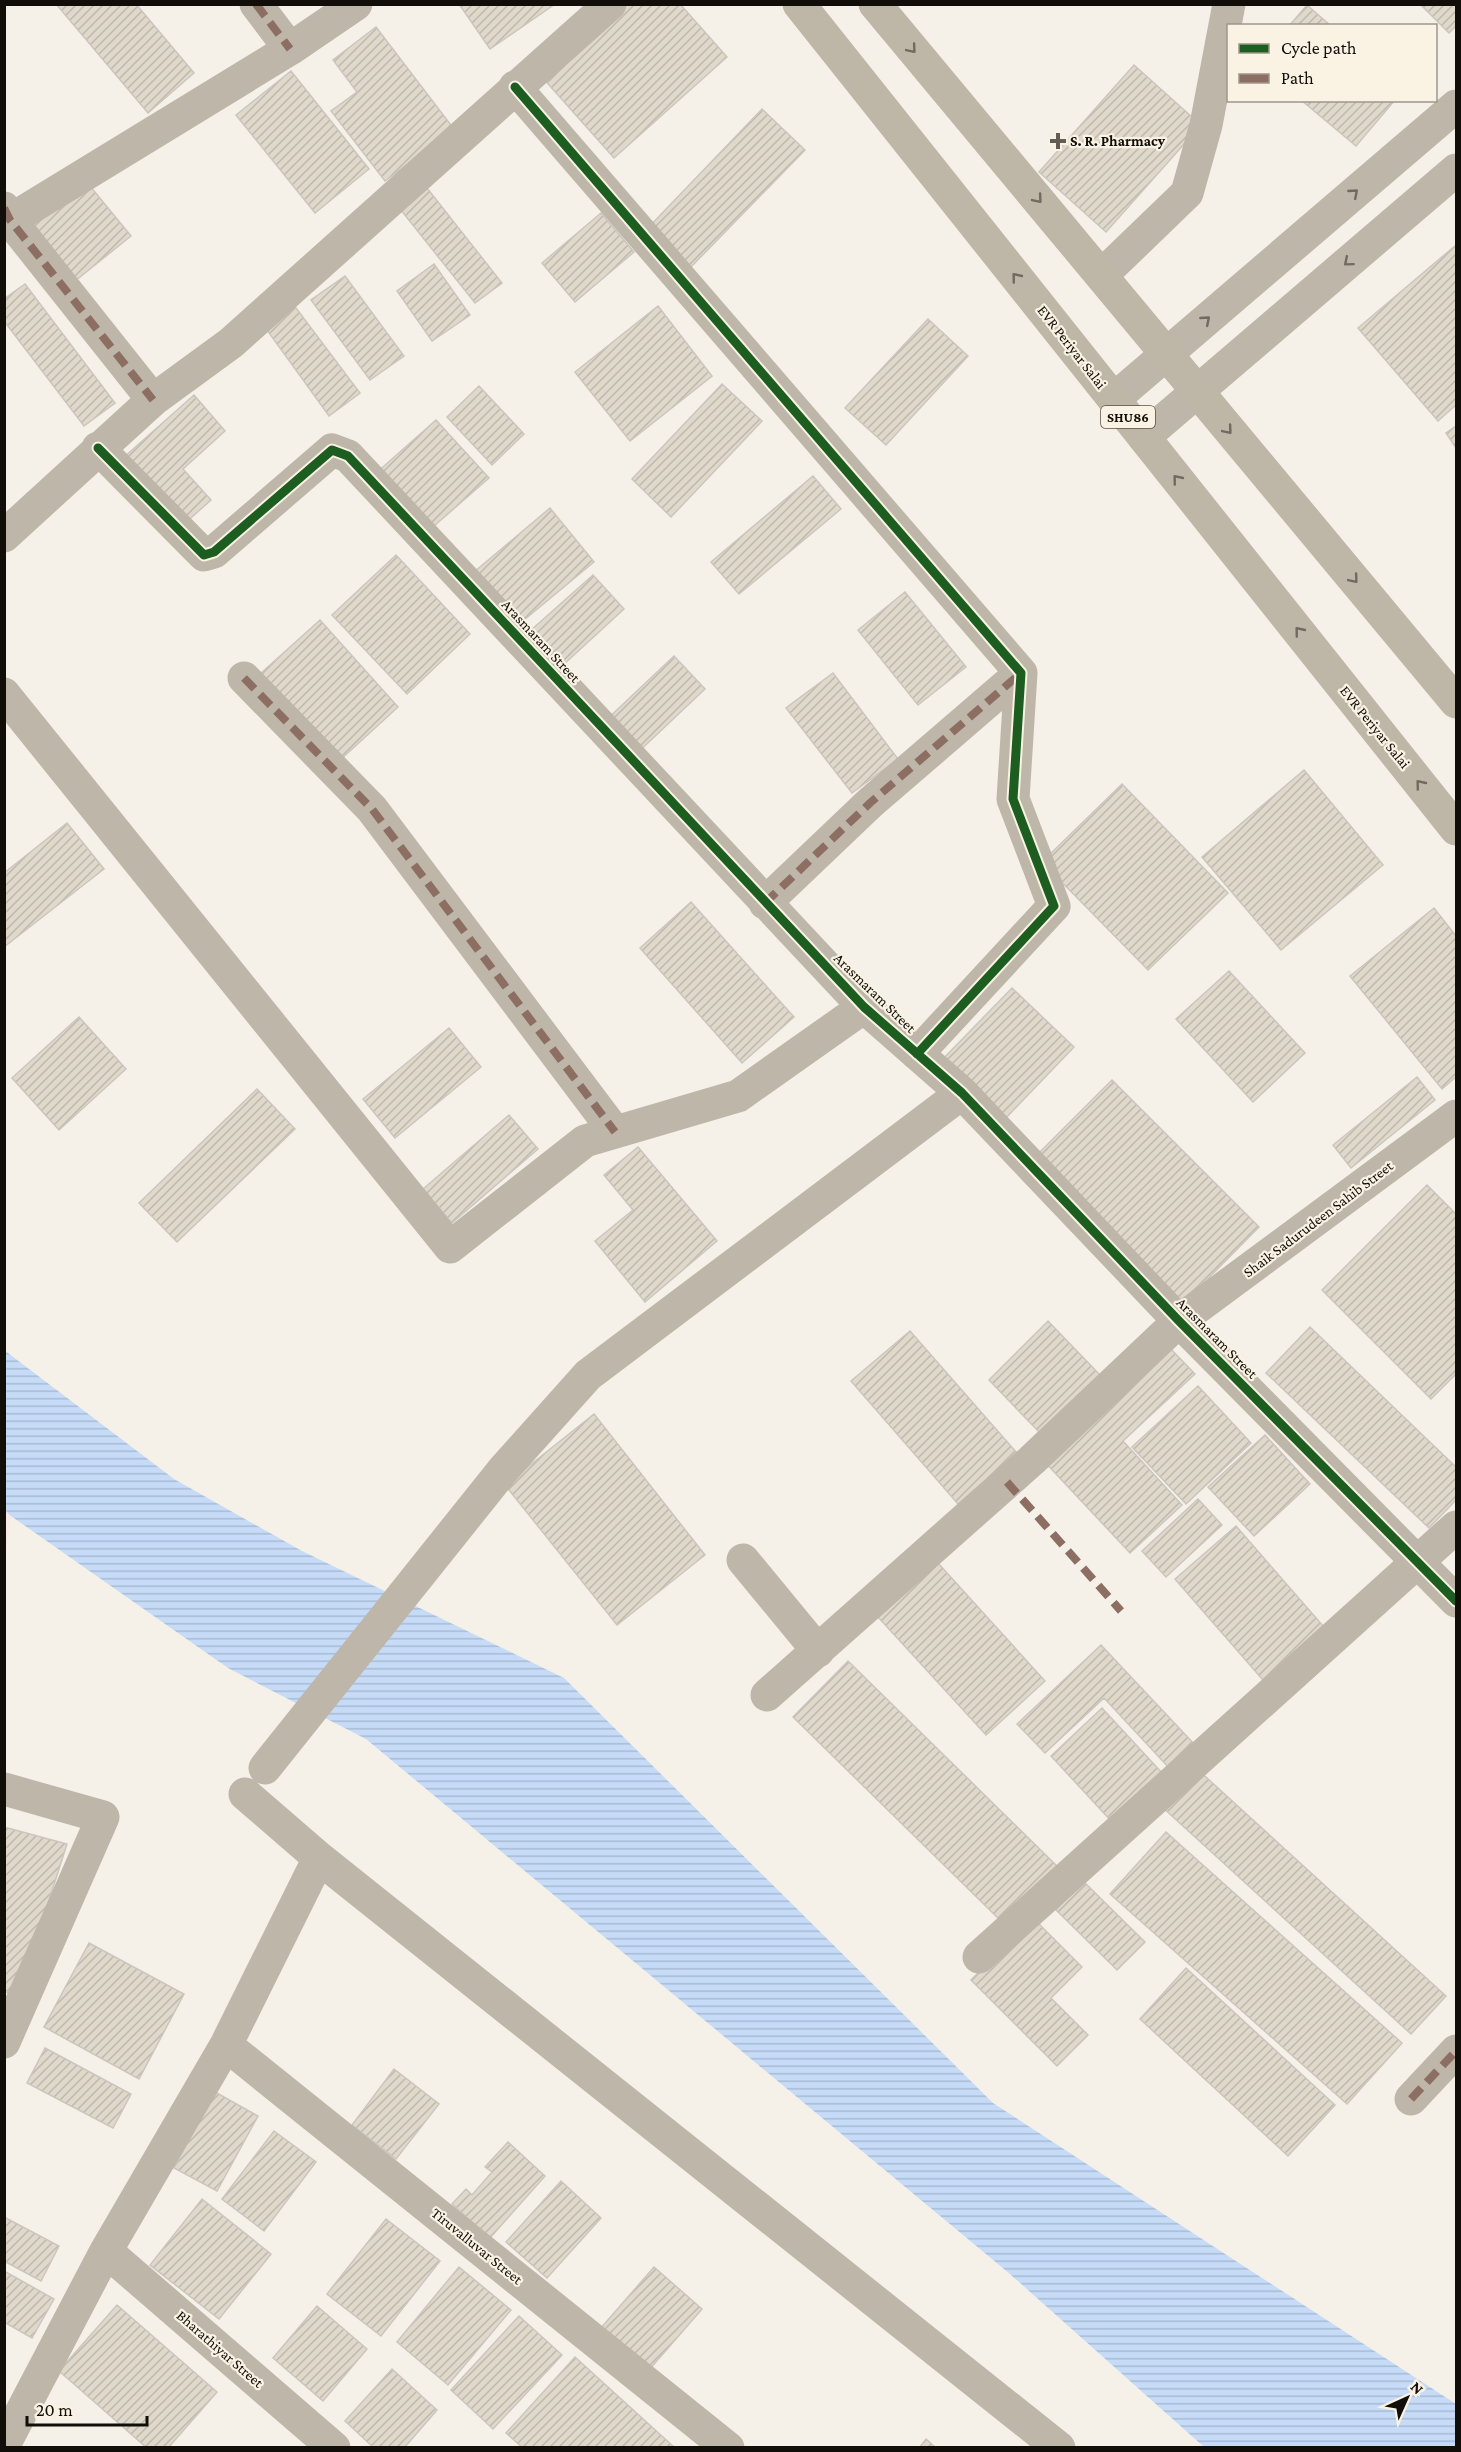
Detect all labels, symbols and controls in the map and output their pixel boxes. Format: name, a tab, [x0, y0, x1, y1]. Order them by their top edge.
legend	[1227, 24, 1437, 102]
text: Cycle path	[1281, 38, 1357, 58]
one-way arrow	[905, 42, 916, 53]
text: Path	[1281, 68, 1314, 88]
place label: S. R. Pharmacy	[1070, 133, 1166, 149]
marker: S. R. Pharmacy	[1051, 134, 1065, 148]
one-way arrow	[1347, 189, 1358, 200]
one-way arrow	[1030, 192, 1041, 203]
one-way arrow	[1344, 255, 1355, 266]
one-way arrow	[1013, 273, 1024, 284]
street label: EVR Periyar Salai	[1034, 302, 1110, 393]
one-way arrow	[1199, 316, 1210, 327]
road number: SHU86	[1101, 406, 1155, 428]
one-way arrow	[1221, 423, 1232, 434]
one-way arrow	[1174, 474, 1185, 485]
one-way arrow	[1347, 572, 1358, 583]
street label: Arasmaram Street	[499, 596, 584, 686]
one-way arrow	[1295, 627, 1306, 638]
street label: EVR Periyar Salai	[1336, 683, 1413, 772]
one-way arrow	[1417, 779, 1428, 790]
street label: Arasmaram Street	[831, 950, 920, 1037]
street label: Shaik Sadurudeen Sahib Street	[1240, 1157, 1397, 1280]
street label: Arasmaram Street	[1173, 1294, 1261, 1382]
street label: Tiruvalluvar Street	[428, 2205, 526, 2288]
street label: Bharathiyar Street	[173, 2307, 267, 2392]
north arrow	[1377, 2368, 1437, 2428]
text: N	[1407, 2378, 1427, 2398]
scale bar	[27, 2389, 147, 2427]
text: 20 m	[36, 2400, 73, 2420]

